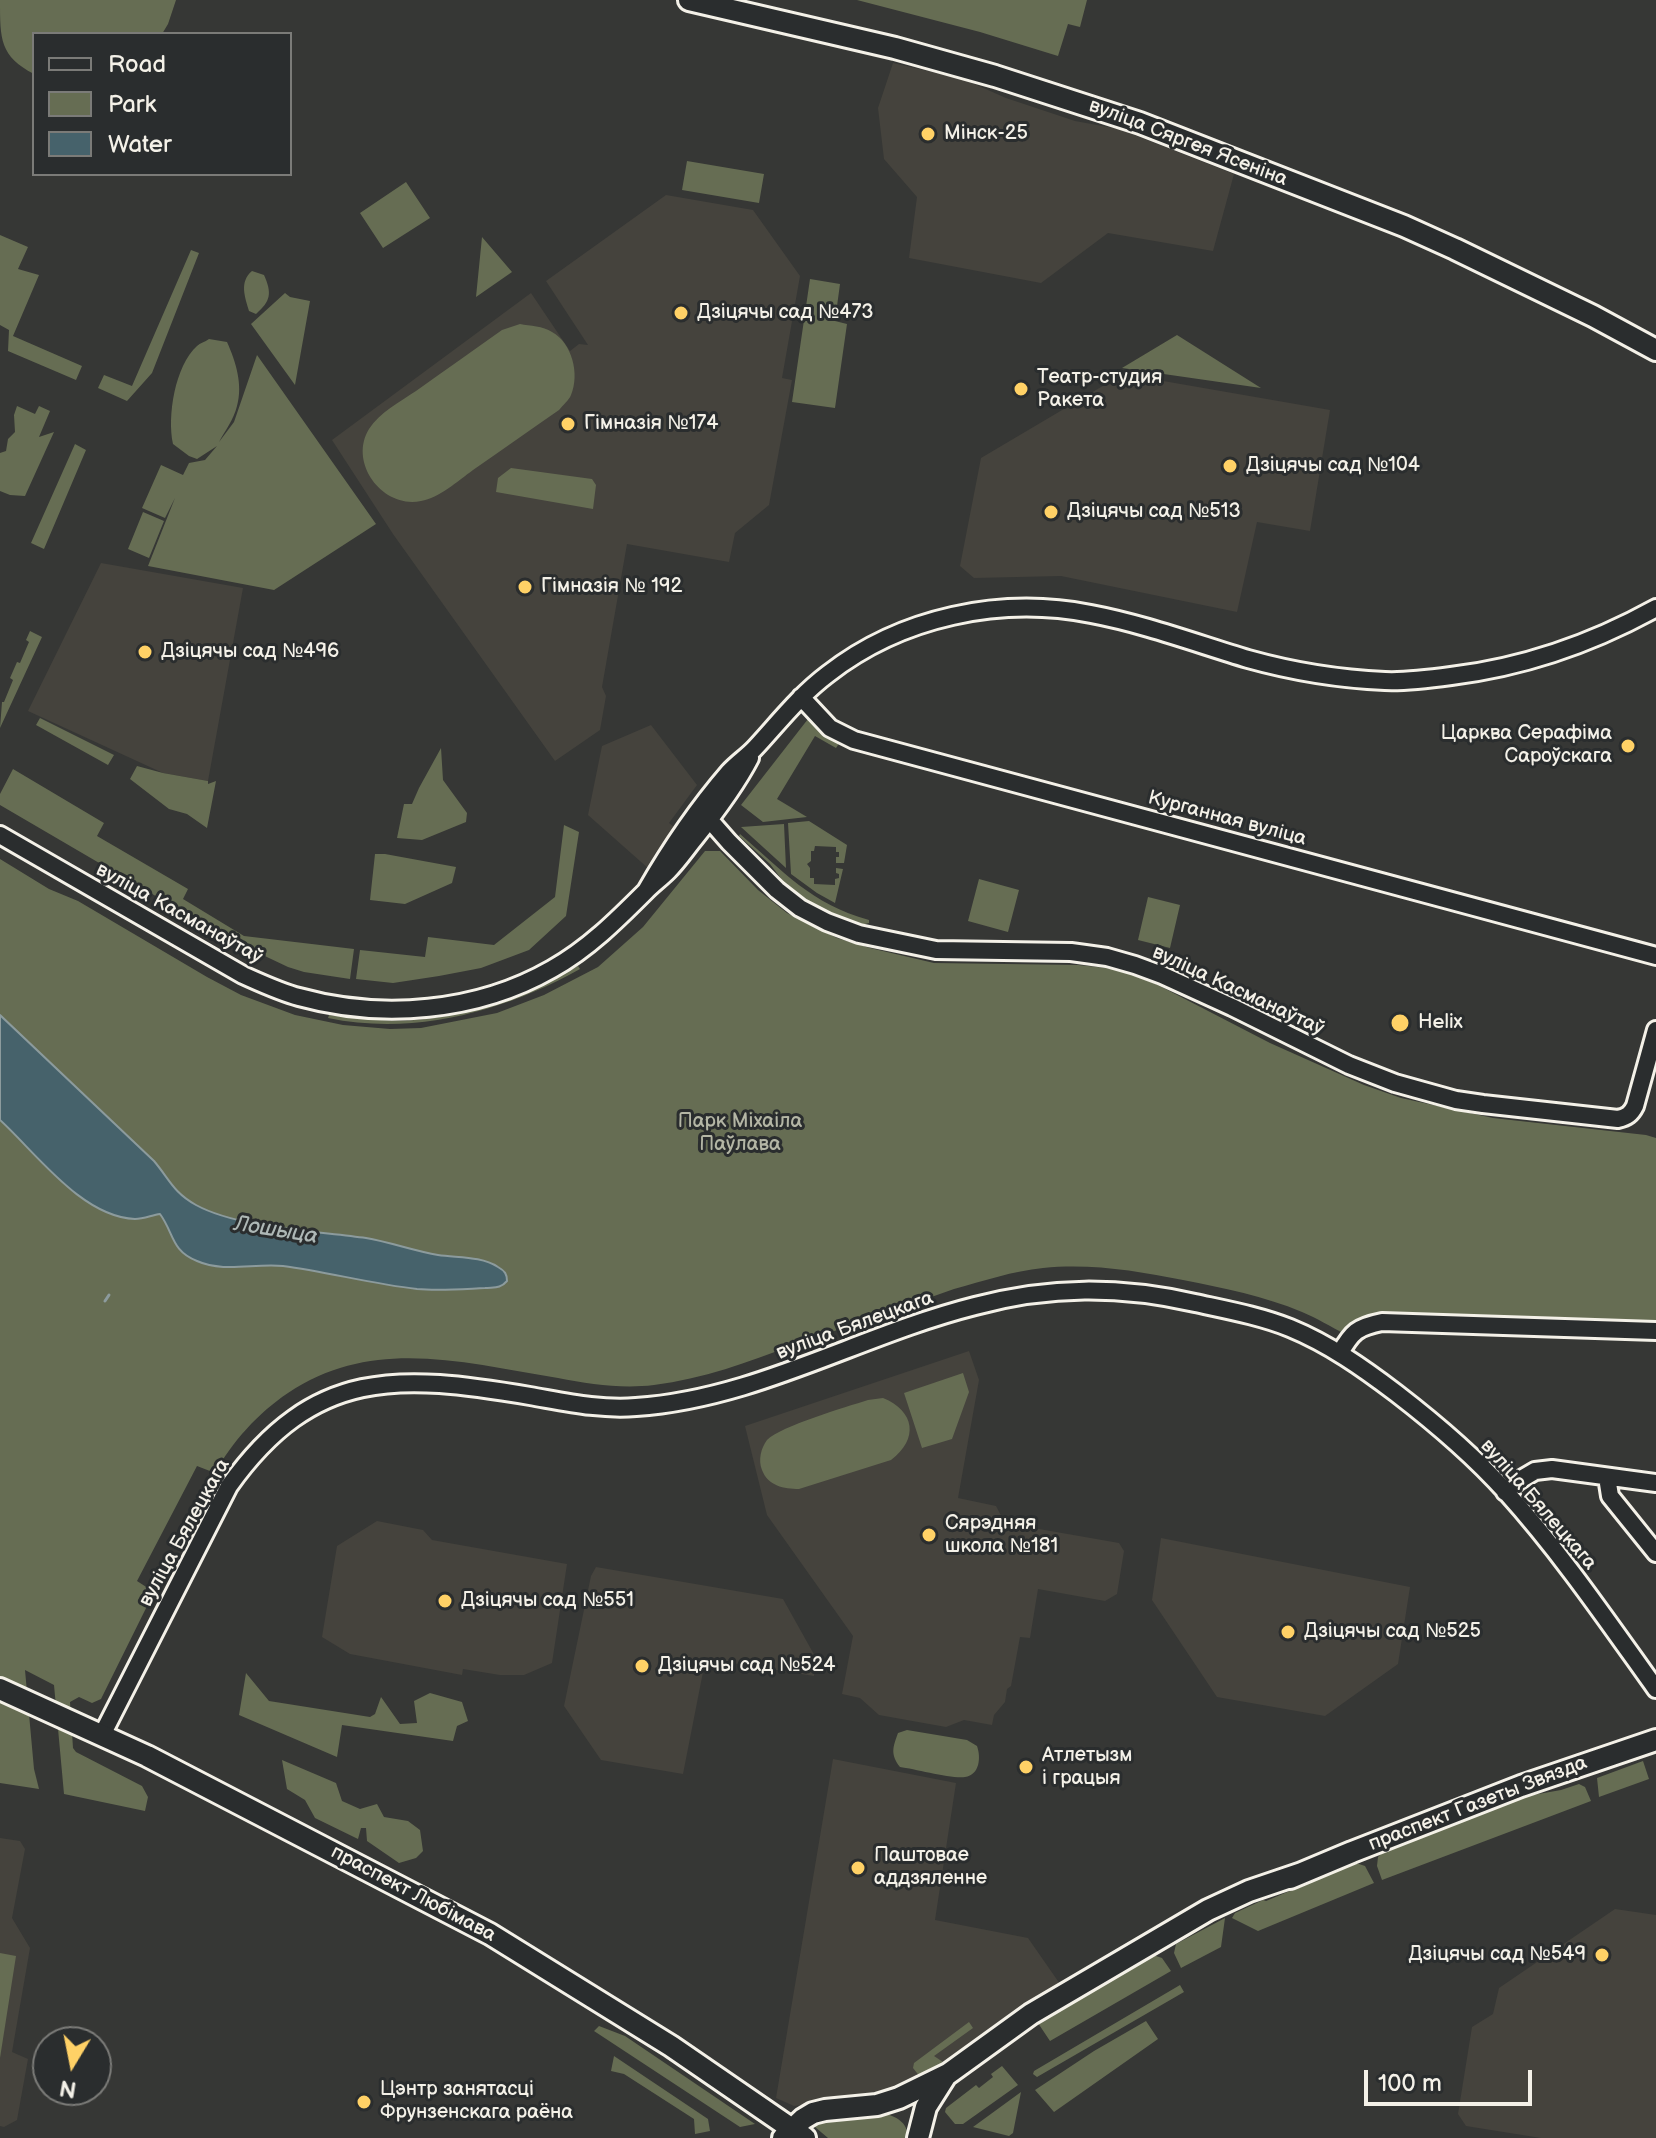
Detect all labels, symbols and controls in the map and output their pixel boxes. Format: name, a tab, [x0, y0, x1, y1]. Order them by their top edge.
legend	[32, 32, 292, 176]
text: Road	[108, 50, 166, 79]
text: Park	[108, 90, 156, 119]
street label: вуліца Сяргея Ясеніна	[1085, 94, 1291, 192]
place label: Мінск-25	[944, 122, 1028, 146]
marker: Мінск-25	[919, 125, 937, 143]
text: Water	[108, 130, 172, 159]
place label: Дзіцячы сад №473	[697, 301, 874, 325]
marker: Дзіцячы сад №473	[672, 304, 690, 322]
place label: Театр-студия Ракета	[1037, 366, 1162, 413]
marker: Театр-студия Ракета	[1012, 380, 1030, 398]
place label: Гімназія №174	[584, 412, 719, 436]
marker: Гімназія №174	[559, 415, 577, 433]
place label: Дзіцячы сад №104	[1246, 454, 1420, 478]
marker: Дзіцячы сад №104	[1221, 457, 1239, 475]
place label: Дзіцячы сад №513	[1067, 500, 1241, 524]
marker: Дзіцячы сад №513	[1042, 503, 1060, 521]
place label: Гімназія № 192	[541, 575, 682, 599]
marker: Гімназія № 192	[516, 578, 534, 596]
place label: Дзіцячы сад №496	[161, 640, 339, 664]
marker: Дзіцячы сад №496	[136, 643, 154, 661]
place label: Царква Серафіма Сароўскага	[1441, 722, 1612, 769]
marker: Царква Серафіма Сароўскага	[1619, 737, 1637, 755]
street label: Курганная вуліца	[1145, 786, 1309, 852]
street label: вуліца Касманаўтаў	[91, 858, 267, 970]
street label: вуліца Касманаўтаў	[1148, 941, 1328, 1041]
place label: Helix	[1418, 1011, 1463, 1035]
marker: Helix	[1389, 1012, 1411, 1034]
park label: Парк Міхаіла Паўлава	[678, 1110, 802, 1157]
water label: Лошыца	[232, 1211, 320, 1251]
street label: вуліца Бялецкага	[773, 1286, 937, 1366]
street label: вуліца Бялецкага	[1475, 1435, 1601, 1575]
street label: вуліца Бялецкага	[134, 1455, 236, 1611]
place label: Сярэдняя школа №181	[945, 1512, 1058, 1559]
marker: Сярэдняя школа №181	[920, 1526, 938, 1544]
place label: Дзіцячы сад №551	[461, 1589, 634, 1613]
marker: Дзіцячы сад №551	[436, 1592, 454, 1610]
place label: Дзіцячы сад №525	[1304, 1620, 1481, 1644]
marker: Дзіцячы сад №525	[1279, 1623, 1297, 1641]
place label: Дзіцячы сад №524	[658, 1654, 836, 1678]
marker: Дзіцячы сад №524	[633, 1657, 651, 1675]
place label: Атлетызм і грацыя	[1042, 1744, 1132, 1791]
street label: праспект Газеты Звязда	[1365, 1751, 1591, 1857]
marker: Атлетызм і грацыя	[1017, 1758, 1035, 1776]
street label: праспект Любімава	[326, 1840, 500, 1948]
place label: Паштовае аддзяленне	[874, 1844, 987, 1891]
marker: Паштовае аддзяленне	[849, 1859, 867, 1877]
place label: Дзіцячы сад №549	[1408, 1943, 1586, 1967]
marker: Дзіцячы сад №549	[1593, 1946, 1611, 1964]
north arrow	[32, 2026, 112, 2106]
scale bar	[1368, 2054, 1536, 2104]
text: 100 m	[1378, 2069, 1442, 2098]
text: N	[58, 2073, 79, 2103]
place label: Цэнтр занятасці Фрунзенскага раёна	[380, 2078, 573, 2125]
marker: Цэнтр занятасці Фрунзенскага раёна	[355, 2093, 373, 2111]

